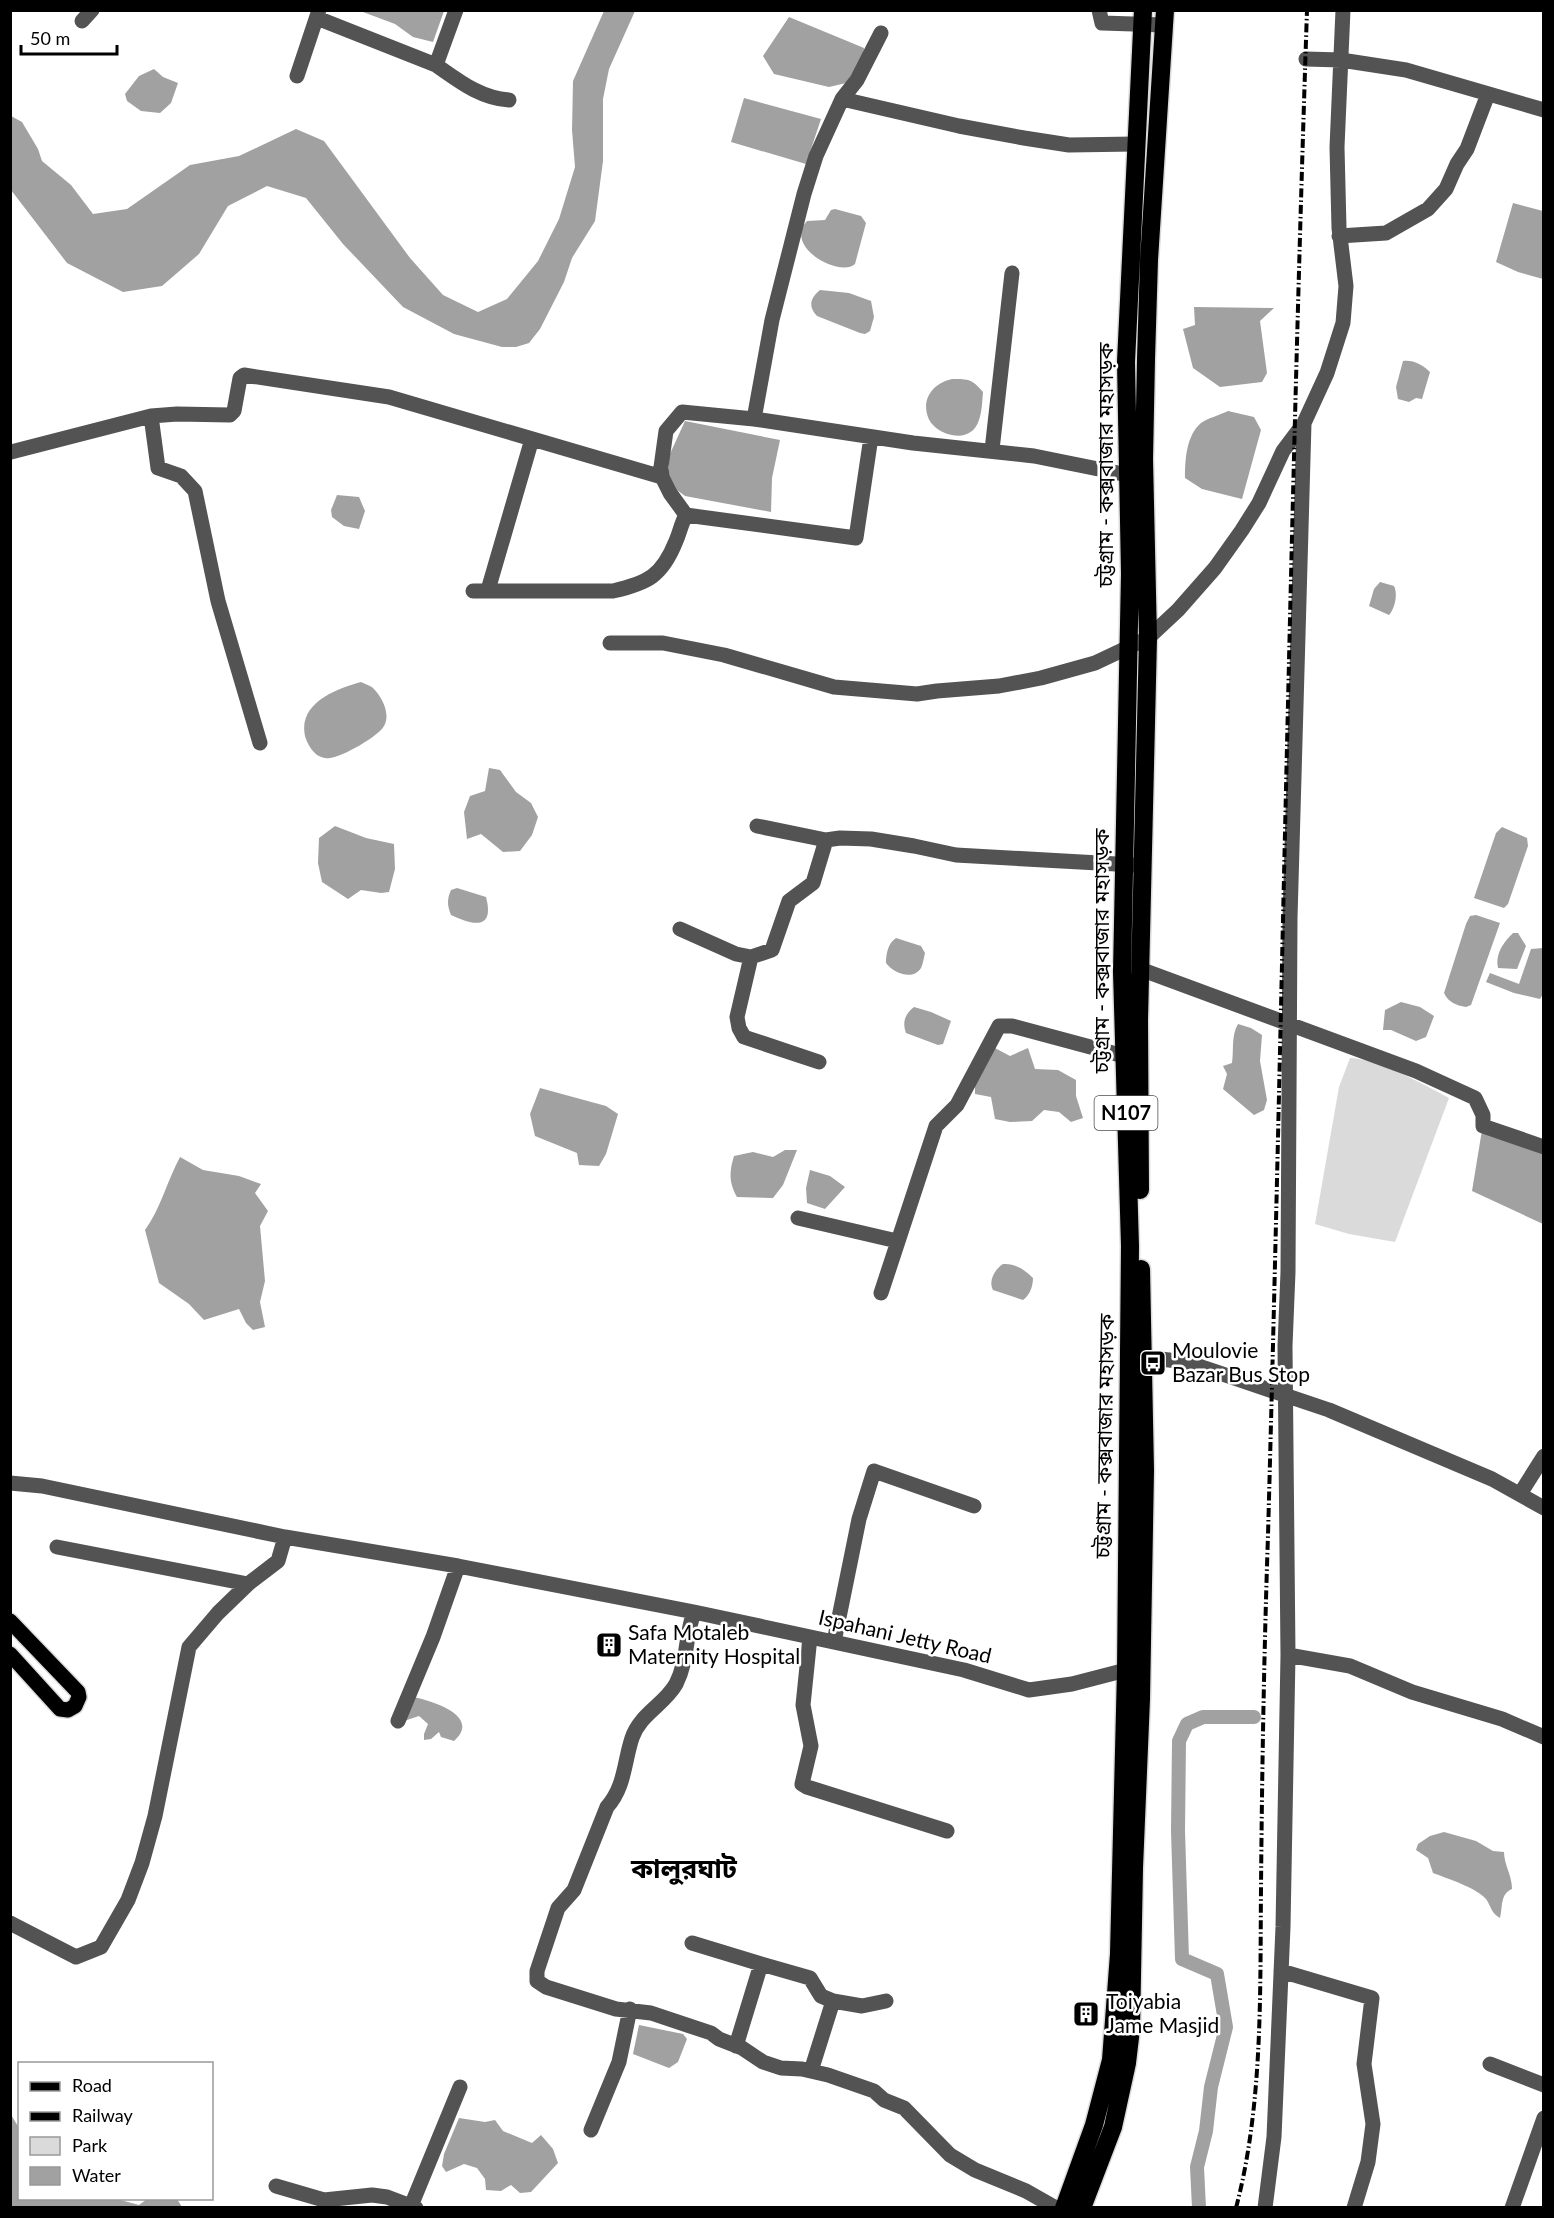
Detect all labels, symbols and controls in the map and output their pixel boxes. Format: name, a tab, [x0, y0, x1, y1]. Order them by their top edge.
scale bar	[21, 18, 117, 56]
text: 50 m	[30, 27, 70, 49]
street label: চট্টগ্রাম - কক্সবাজার মহাসড়ক	[1092, 342, 1117, 588]
street label: চট্টগ্রাম - কক্সবাজার মহাসড়ক	[1088, 828, 1113, 1074]
road number: N107	[1094, 1096, 1158, 1130]
street label: চট্টগ্রাম - কক্সবাজার মহাসড়ক	[1089, 1312, 1118, 1560]
place label: Moulovie Bazar Bus Stop	[1172, 1337, 1310, 1386]
bus stop icon: Moulovie Bazar Bus Stop	[1138, 1348, 1168, 1378]
street label: Ispahani Jetty Road	[816, 1603, 994, 1668]
place label: Safa Motaleb Maternity Hospital	[628, 1619, 800, 1668]
building icon: Safa Motaleb Maternity Hospital	[594, 1630, 624, 1660]
district label: কালুরঘাট	[630, 1851, 738, 1886]
place label: Toiyabia Jame Masjid	[1106, 1988, 1219, 2037]
building icon: Toiyabia Jame Masjid	[1071, 1999, 1101, 2029]
legend	[18, 2062, 213, 2200]
text: Road	[72, 2074, 112, 2096]
text: Railway	[72, 2104, 133, 2126]
text: Park	[72, 2134, 108, 2156]
text: Water	[72, 2164, 121, 2186]

